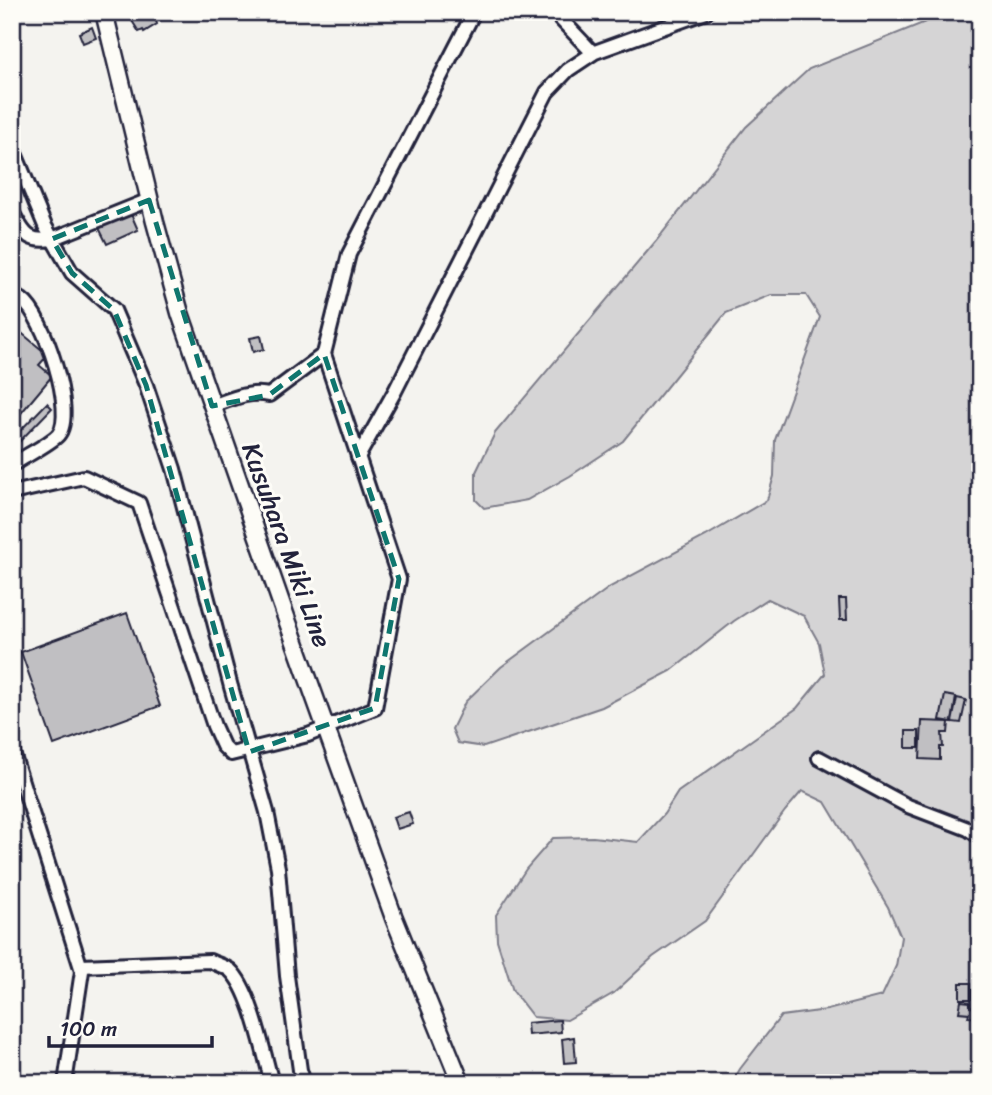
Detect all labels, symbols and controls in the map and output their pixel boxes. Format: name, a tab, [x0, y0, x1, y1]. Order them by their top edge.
street label: Kusuhara Miki Line	[229, 436, 345, 654]
scale bar	[49, 1004, 212, 1048]
text: 100 m	[60, 1010, 117, 1048]

